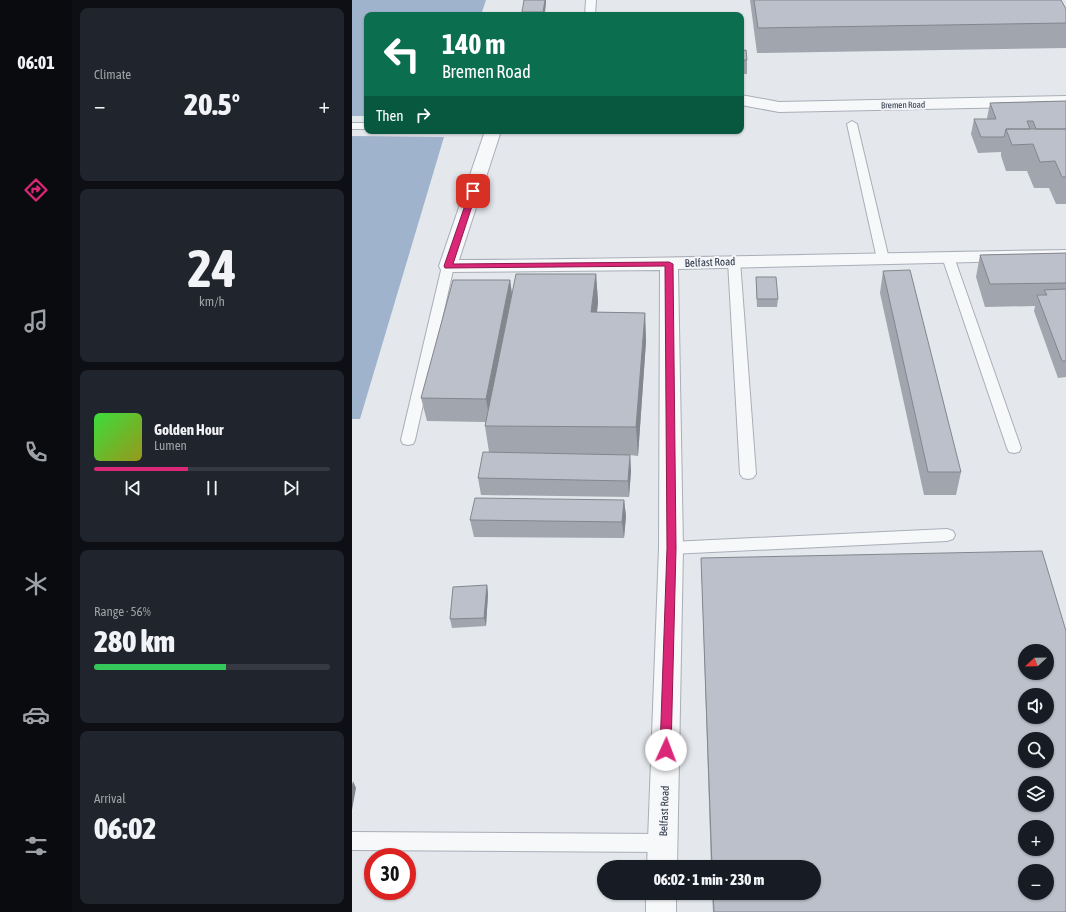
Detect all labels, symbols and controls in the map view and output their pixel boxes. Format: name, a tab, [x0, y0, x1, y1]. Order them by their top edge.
icon: left	[376, 28, 428, 80]
text: 140 m	[442, 28, 505, 60]
text: 06:01	[17, 52, 55, 73]
text: Bremen Road	[442, 61, 531, 82]
text: Climate	[94, 67, 131, 82]
text: 20.5°	[184, 87, 240, 121]
text: −	[94, 92, 105, 118]
text: +	[319, 92, 330, 118]
street label: Bremen Road	[881, 100, 925, 110]
icon: right	[412, 104, 434, 126]
text: Then	[376, 107, 404, 124]
pin	[456, 174, 490, 208]
icon: directions	[22, 176, 50, 204]
icon: arrive	[462, 180, 484, 202]
text: 24	[188, 238, 236, 298]
street label: Belfast Road	[684, 255, 736, 269]
text: km/h	[199, 294, 225, 309]
icon: music	[22, 307, 50, 335]
text: Golden Hour	[154, 421, 224, 438]
icon: phone	[22, 438, 50, 466]
text: Lumen	[154, 438, 187, 453]
icon: previous	[122, 477, 144, 499]
icon: pause	[201, 477, 223, 499]
icon: next	[280, 477, 302, 499]
icon: climate	[22, 570, 50, 598]
text: Range · 56%	[94, 604, 151, 619]
text: 280 km	[94, 624, 175, 658]
north arrow	[1018, 644, 1054, 680]
map controls	[1018, 644, 1054, 900]
button: sound	[1018, 688, 1054, 724]
icon: car	[22, 701, 50, 729]
position arrow	[645, 729, 687, 771]
button: search	[1018, 732, 1054, 768]
button: layers	[1018, 776, 1054, 812]
street label: Belfast Road	[657, 785, 671, 837]
text: Arrival	[94, 791, 126, 806]
text: 06:02	[94, 811, 156, 845]
button: +	[1018, 820, 1054, 856]
icon: filters	[22, 832, 50, 860]
speed limit sign: 30	[364, 848, 416, 900]
button: −	[1018, 864, 1054, 900]
text: 06:02 · 1 min · 230 m	[654, 871, 764, 888]

